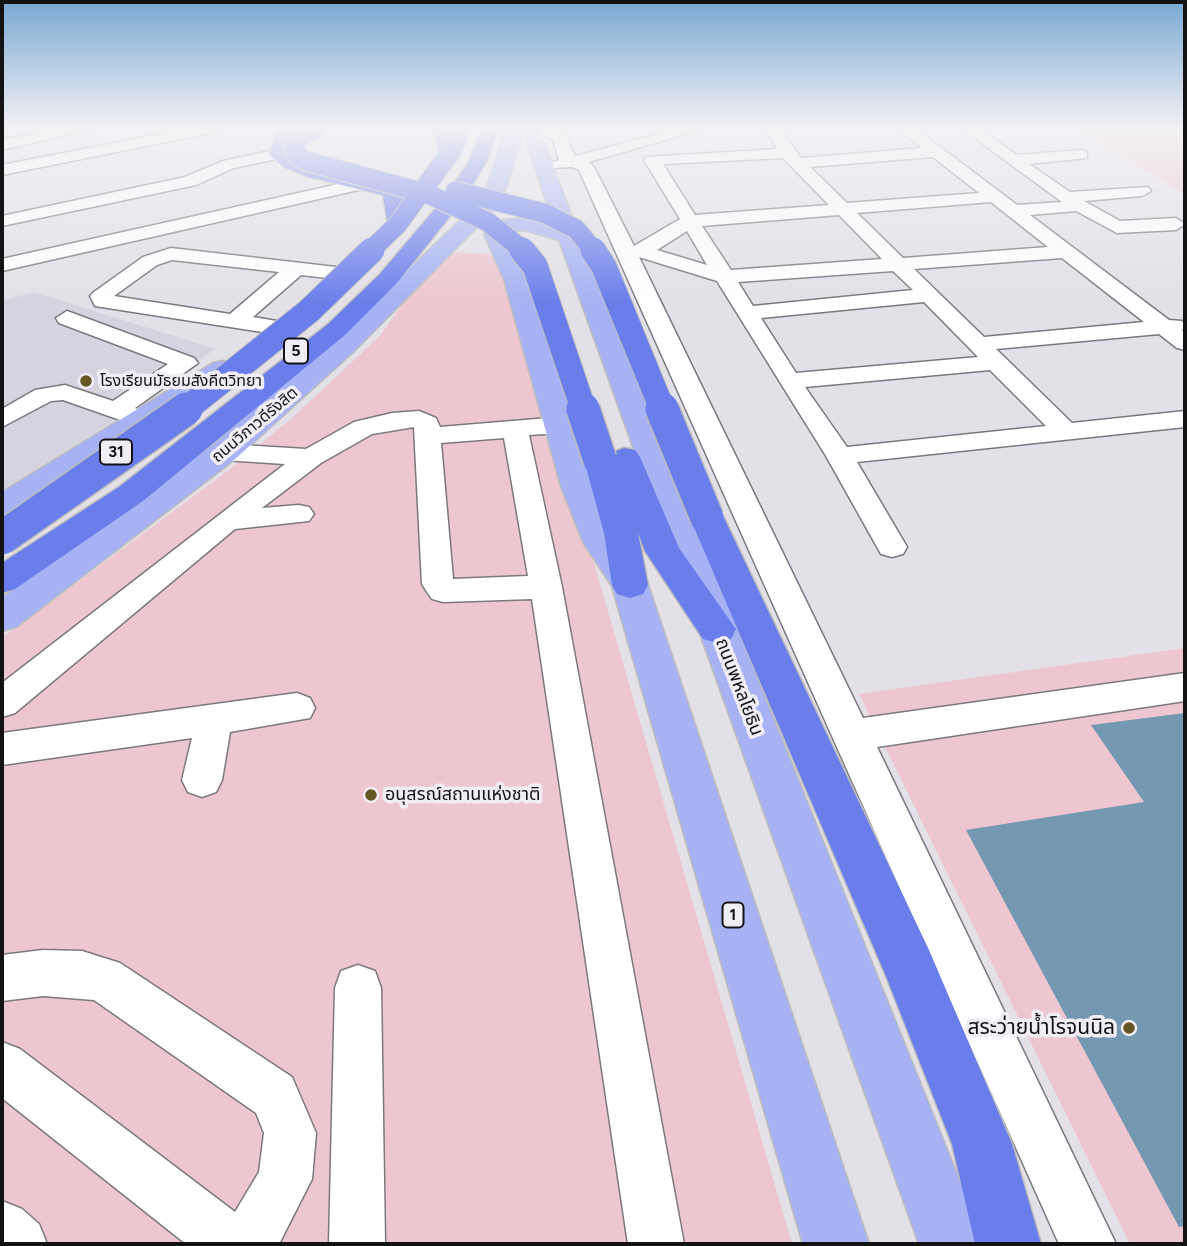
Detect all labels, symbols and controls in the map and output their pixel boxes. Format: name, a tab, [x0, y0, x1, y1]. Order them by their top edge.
road number: 5	[284, 338, 308, 364]
place label: โรงเรียนมัธยมสังคีตวิทยา	[100, 371, 262, 391]
marker: โรงเรียนมัธยมสังคีตวิทยา	[78, 373, 94, 389]
street label: ถนนวิภาวดีรังสิต	[208, 383, 302, 467]
road number: 31	[100, 440, 132, 464]
street label: ถนนพหลโยธิน	[711, 635, 767, 739]
place label: อนุสรณ์สถานแห่งชาติ	[385, 784, 540, 806]
marker: อนุสรณ์สถานแห่งชาติ	[363, 787, 379, 803]
road number: 1	[722, 903, 744, 928]
place label: สระว่ายน้ำโรจนนิล	[967, 1015, 1115, 1041]
marker: สระว่ายน้ำโรจนนิล	[1121, 1020, 1137, 1036]

